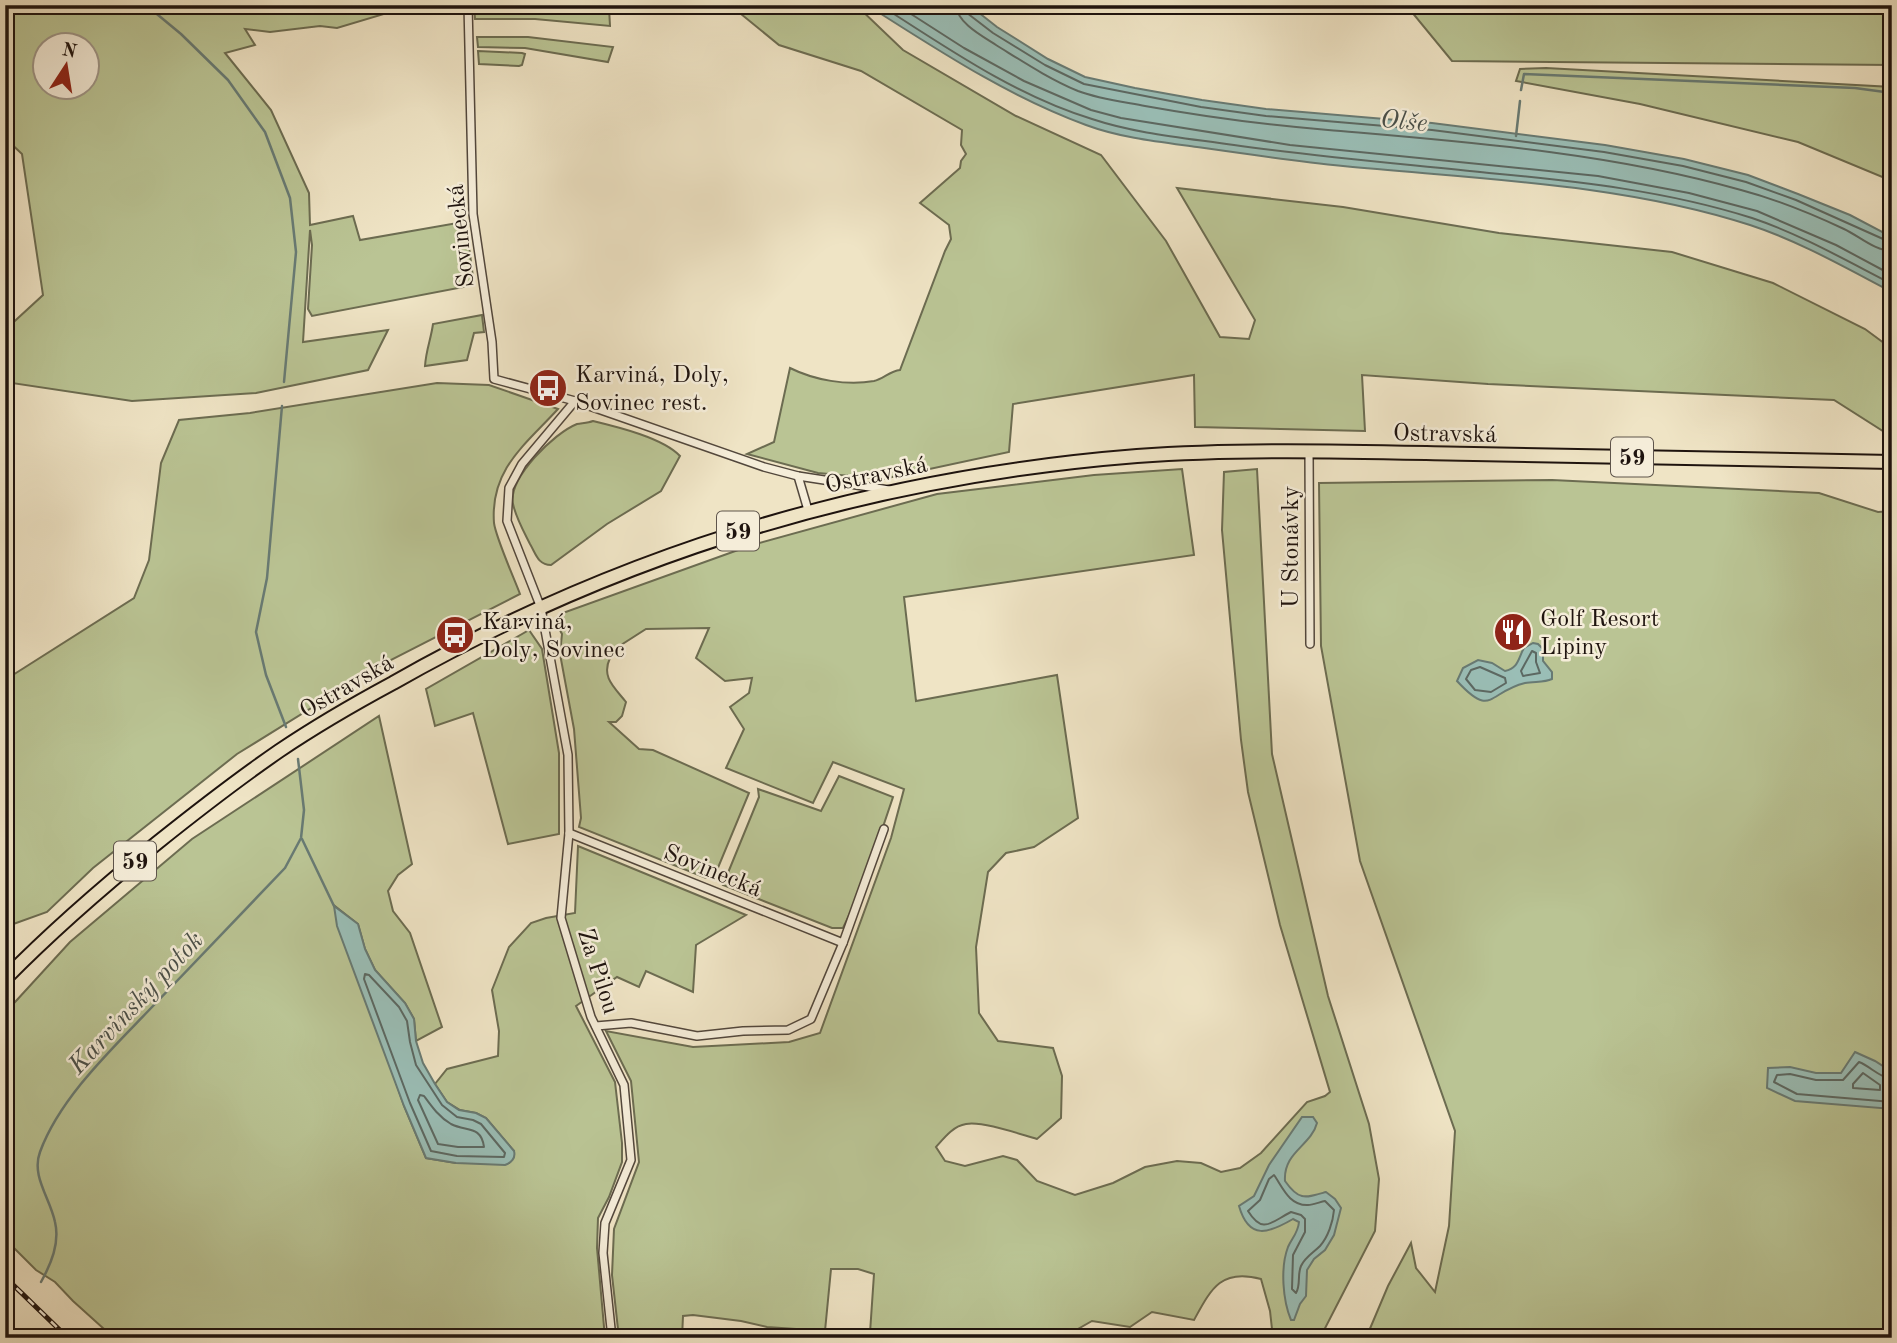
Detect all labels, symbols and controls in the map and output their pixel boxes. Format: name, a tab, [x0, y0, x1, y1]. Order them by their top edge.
north arrow	[32, 32, 102, 102]
text: N	[60, 41, 79, 63]
water label: Olše	[1379, 107, 1429, 137]
street label: Sovinecká	[445, 183, 479, 289]
place label: Karviná, Doly, Sovinec rest.	[575, 364, 729, 416]
bus stop icon: Karviná, Doly, Sovinec rest.	[527, 367, 569, 409]
street label: Ostravská	[1393, 422, 1497, 448]
road number: 59	[1611, 438, 1653, 477]
street label: Ostravská	[823, 453, 930, 499]
street label: U Stonávky	[1280, 485, 1304, 608]
road number: 59	[717, 512, 759, 551]
place label: Golf Resort Lipiny	[1540, 608, 1659, 660]
place label: Karviná, Doly, Sovinec	[482, 611, 625, 663]
restaurant icon: Golf Resort Lipiny	[1492, 611, 1534, 653]
bus stop icon: Karviná, Doly, Sovinec	[434, 614, 476, 656]
street label: Ostravská	[296, 651, 398, 724]
street label: Sovinecká	[660, 841, 765, 902]
road number: 59	[114, 842, 156, 880]
street label: Za Pilou	[572, 926, 622, 1017]
water label: Karvinský potok	[64, 927, 209, 1080]

